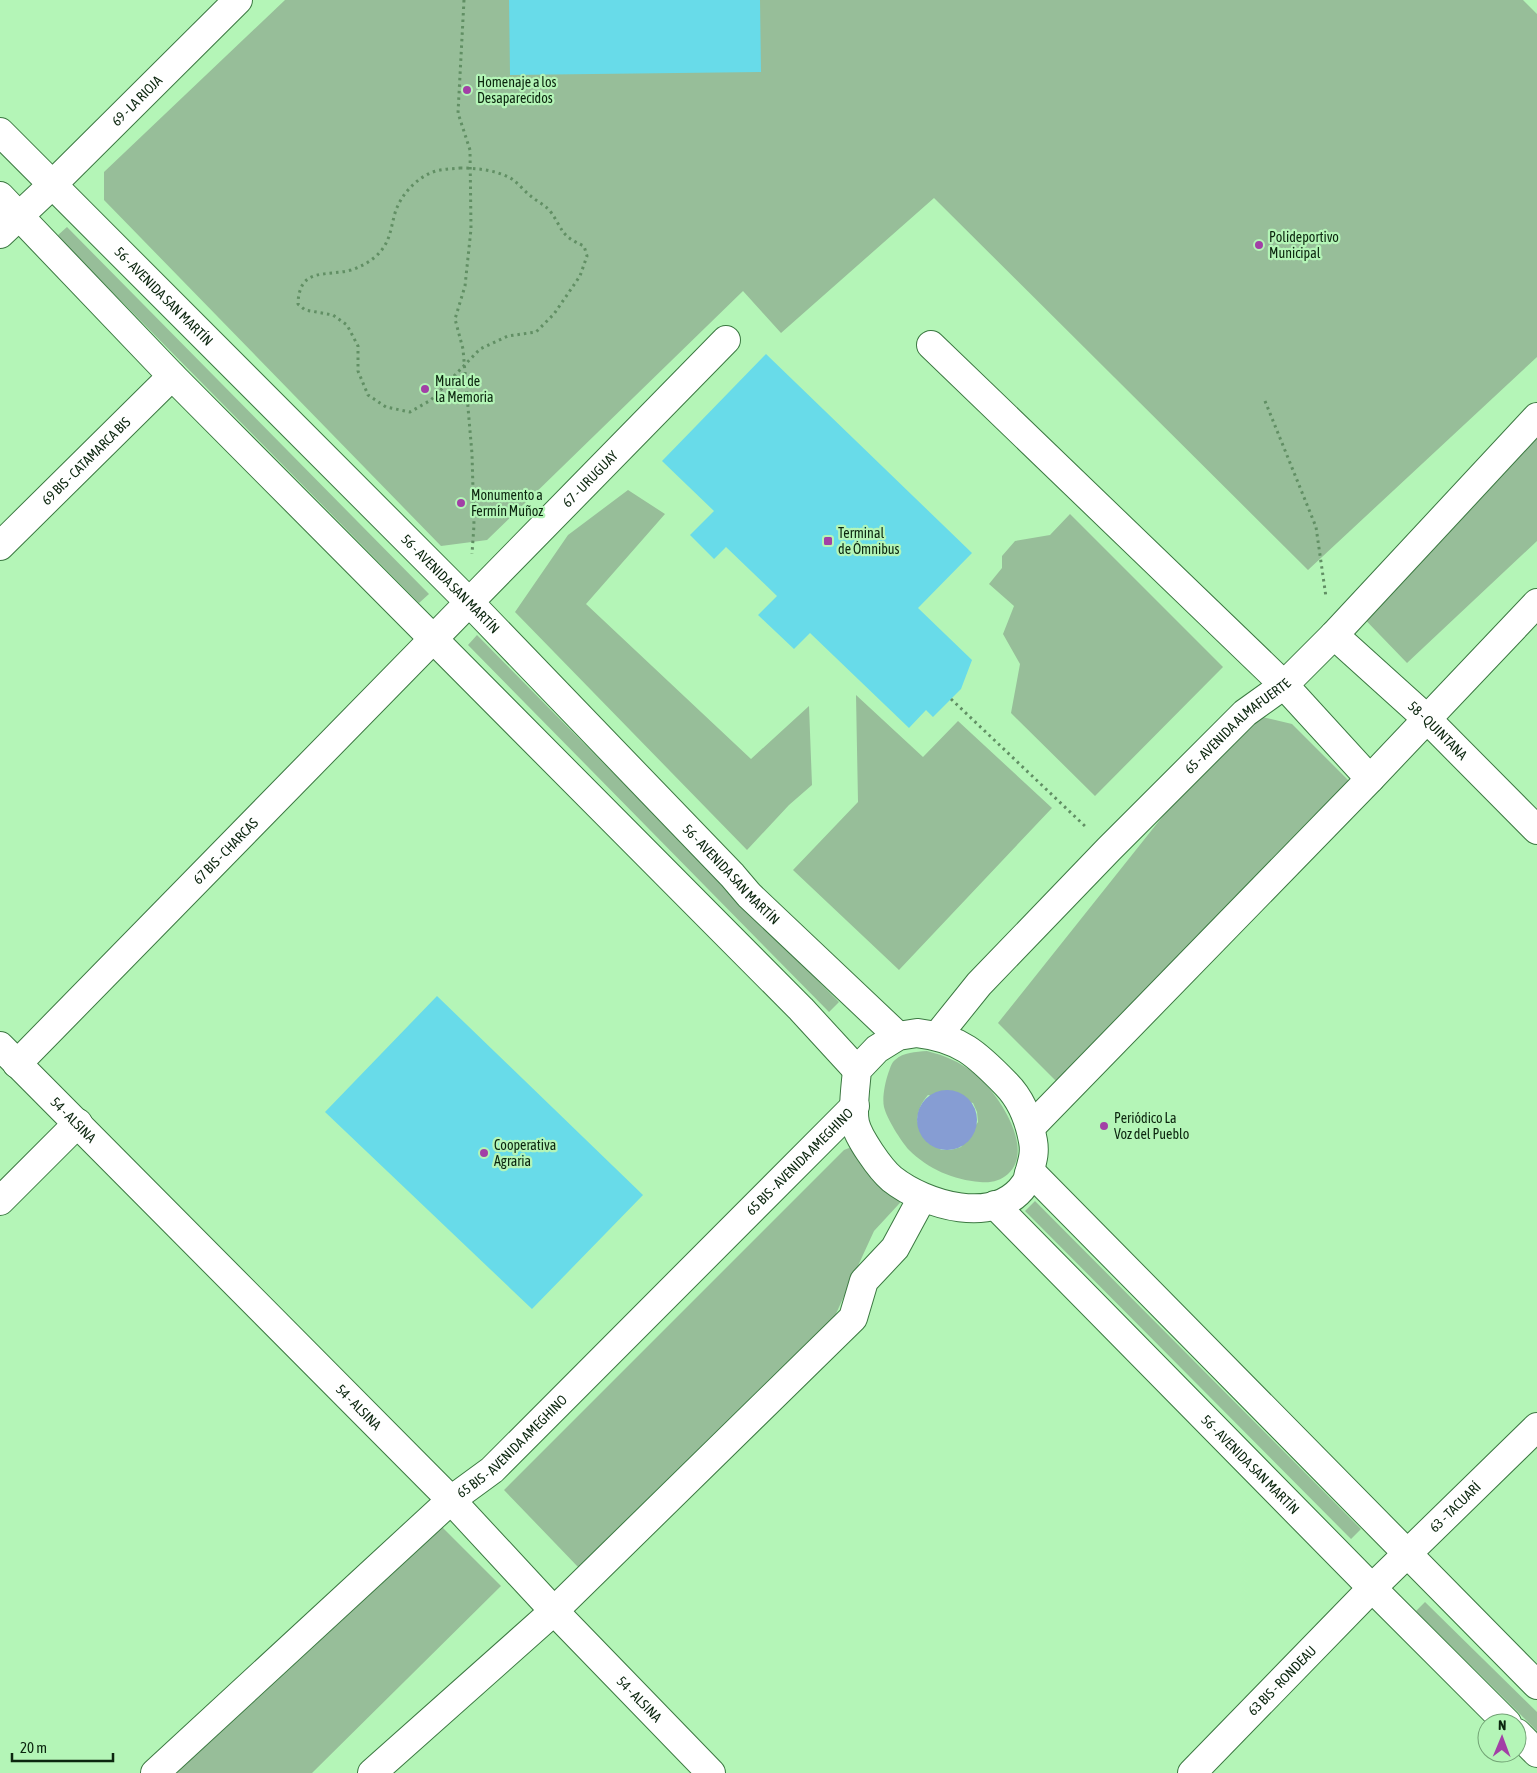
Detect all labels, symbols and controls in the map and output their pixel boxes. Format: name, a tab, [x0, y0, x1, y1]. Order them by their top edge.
street label: 69 - LA RIOJA	[108, 72, 165, 129]
place label: Homenaje a los Desaparecidos	[477, 74, 557, 106]
marker: Homenaje a los Desaparecidos	[461, 84, 473, 96]
place label: Polideportivo Municipal	[1269, 229, 1339, 261]
marker: Polideportivo Municipal	[1253, 239, 1265, 251]
street label: 56 - AVENIDA SAN MARTÍN	[111, 244, 216, 349]
place label: Mural de la Memoria	[435, 373, 493, 405]
marker: Mural de la Memoria	[419, 383, 431, 395]
street label: 69 BIS - CATAMARCA BIS	[38, 414, 134, 508]
street label: 67 - URUGUAY	[559, 447, 622, 510]
place label: Monumento a Fermín Muñoz	[471, 487, 543, 519]
marker: Monumento a Fermín Muñoz	[455, 497, 467, 509]
place label: Terminal de Ómnibus	[838, 525, 900, 557]
street label: 56 - AVENIDA SAN MARTÍN	[398, 531, 503, 637]
marker: Terminal de Ómnibus	[822, 535, 834, 547]
street label: 65 - AVENIDA ALMAFUERTE	[1181, 675, 1294, 777]
street label: 58 - QUINTANA	[1405, 698, 1471, 763]
street label: 67 BIS - CHARCAS	[190, 815, 261, 887]
street label: 56 - AVENIDA SAN MARTÍN	[679, 821, 783, 928]
street label: 54 - ALSINA	[47, 1094, 99, 1146]
street label: 65 BIS - AVENIDA AMEGHINO	[743, 1105, 856, 1218]
place label: Periódico La Voz del Pueblo	[1114, 1110, 1189, 1142]
marker: Periódico La Voz del Pueblo	[1098, 1120, 1110, 1132]
place label: Cooperativa Agraria	[494, 1137, 556, 1169]
marker: Cooperativa Agraria	[478, 1147, 490, 1159]
street label: 54 - ALSINA	[333, 1381, 385, 1433]
street label: 65 BIS - AVENIDA AMEGHINO	[454, 1392, 570, 1501]
street label: 56 - AVENIDA SAN MARTÍN	[1198, 1412, 1303, 1517]
street label: 63 - TACUARÍ	[1426, 1479, 1484, 1536]
street label: 63 BIS - RONDEAU	[1245, 1642, 1319, 1719]
street label: 54 - ALSINA	[614, 1673, 665, 1725]
north arrow	[1477, 1713, 1527, 1763]
text: N	[1498, 1717, 1506, 1733]
scale bar	[12, 1730, 114, 1762]
text: 20 m	[20, 1739, 47, 1756]

